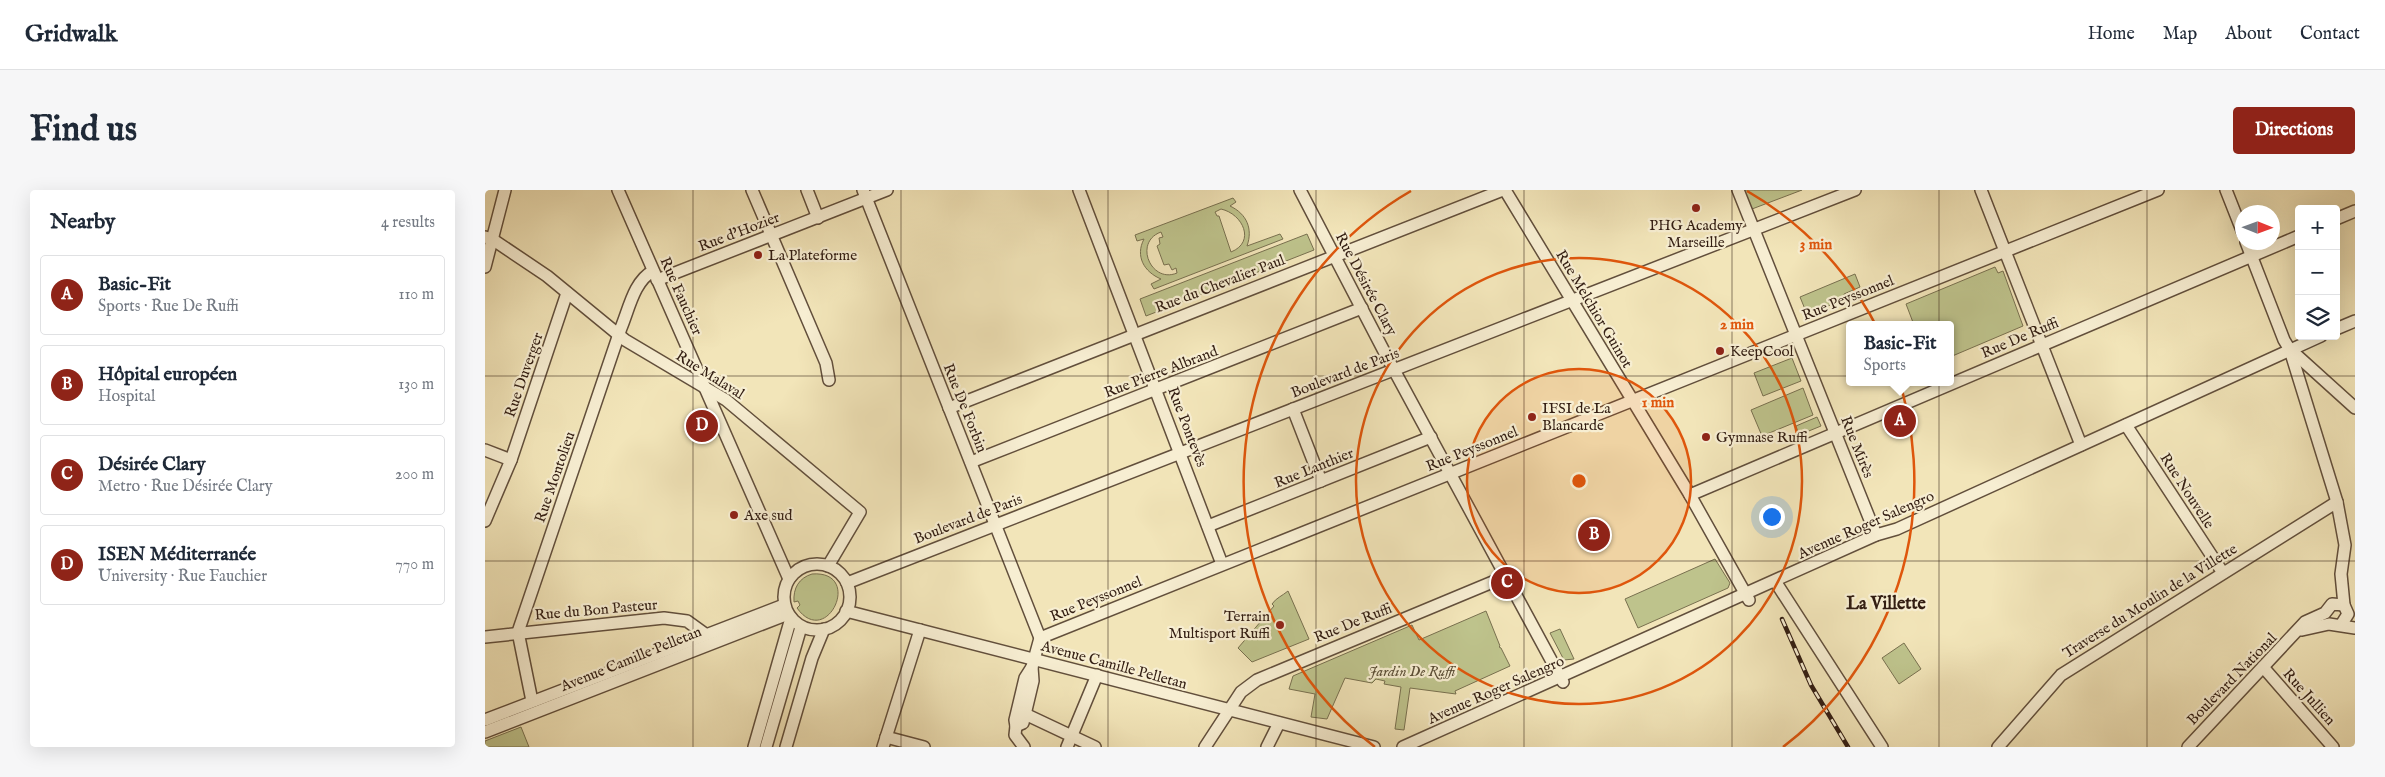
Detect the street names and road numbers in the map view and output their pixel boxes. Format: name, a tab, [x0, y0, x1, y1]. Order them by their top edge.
street label: Rue d'Hozier	[696, 208, 783, 256]
street label: Rue Désirée Clary	[1331, 229, 1401, 339]
street label: Rue Melchior Guinot	[1551, 247, 1637, 371]
street label: Rue du Chevalier Paul	[1152, 250, 1288, 318]
street label: Rue Fauchier	[655, 254, 707, 338]
street label: Rue Peyssonnel	[1799, 271, 1898, 325]
street label: Rue De Ruffi	[1978, 313, 2062, 363]
street label: Rue Duverger	[501, 330, 548, 420]
street label: Rue Pierre Albrand	[1102, 341, 1221, 402]
street label: Boulevard de Paris	[1288, 344, 1402, 402]
street label: Rue Malaval	[672, 346, 749, 404]
street label: Rue De Forbin	[939, 361, 991, 455]
street label: Rue Pontevès	[1163, 384, 1211, 470]
street label: Rue Mirès	[1836, 413, 1878, 481]
street label: Rue Peyssonnel	[1423, 422, 1522, 476]
street label: Rue Montolieu	[531, 429, 580, 525]
street label: Rue Lanthier	[1272, 443, 1357, 493]
street label: Rue Nouvelle	[2156, 450, 2218, 532]
street label: Avenue Roger Salengro	[1794, 486, 1937, 564]
street label: Boulevard de Paris	[911, 490, 1025, 548]
street label: Traverse du Moulin de la Villette	[2059, 539, 2241, 663]
street label: Rue Peyssonnel	[1047, 572, 1146, 626]
street label: Rue du Bon Pasteur	[534, 595, 659, 625]
street label: Rue De Ruffi	[1311, 599, 1395, 647]
street label: Avenue Camille Pelletan	[557, 622, 704, 696]
street label: Boulevard National	[2183, 628, 2282, 729]
street label: Avenue Camille Pelletan	[1038, 636, 1189, 694]
street label: Avenue Roger Salengro	[1424, 651, 1567, 729]
street label: Rue Jullien	[2279, 665, 2339, 729]

